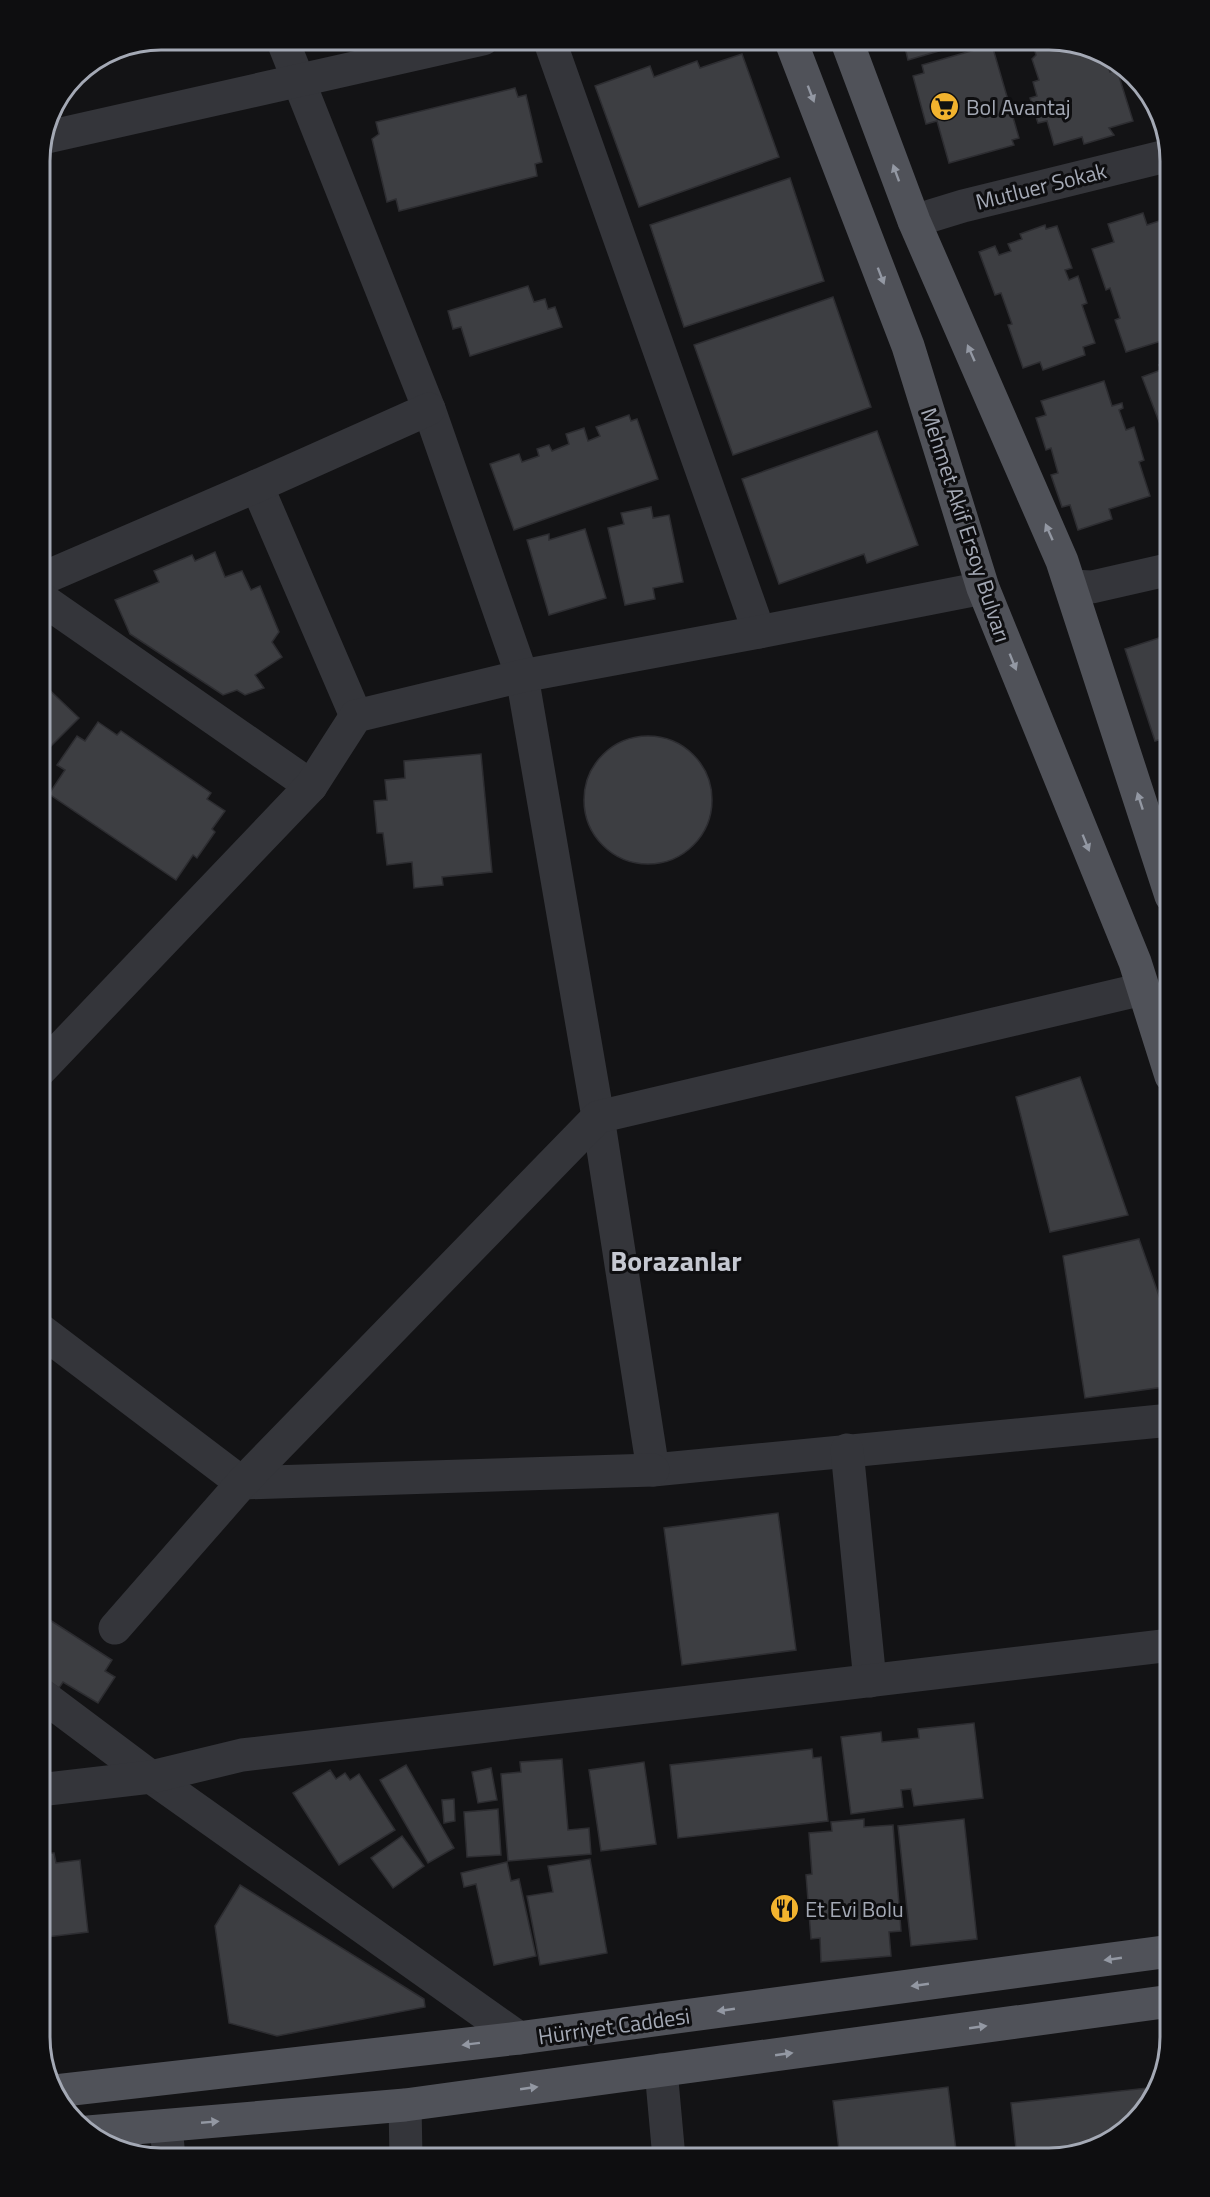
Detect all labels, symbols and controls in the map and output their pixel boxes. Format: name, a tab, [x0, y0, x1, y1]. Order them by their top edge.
one-way arrow	[807, 85, 816, 103]
place label: Bol Avantaj	[966, 90, 1071, 124]
supermarket icon: Bol Avantaj	[929, 91, 961, 123]
street label: Mutluer Sokak	[972, 153, 1110, 219]
one-way arrow	[891, 164, 900, 182]
one-way arrow	[877, 267, 887, 285]
one-way arrow	[966, 344, 976, 362]
street label: Mehmet Akif Ersoy Bulvarı	[912, 403, 1020, 647]
one-way arrow	[1045, 523, 1054, 540]
one-way arrow	[1009, 653, 1018, 671]
one-way arrow	[1135, 792, 1144, 810]
one-way arrow	[1081, 834, 1091, 852]
district label: Borazanlar	[610, 1239, 742, 1282]
place label: Et Evi Bolu	[805, 1892, 904, 1926]
restaurant icon: Et Evi Bolu	[768, 1893, 800, 1925]
one-way arrow	[1103, 1954, 1122, 1963]
one-way arrow	[910, 1980, 929, 1989]
street label: Hürriyet Caddesi	[536, 1999, 692, 2053]
one-way arrow	[717, 2006, 736, 2015]
one-way arrow	[968, 2023, 987, 2032]
one-way arrow	[461, 2039, 480, 2049]
one-way arrow	[775, 2049, 794, 2058]
one-way arrow	[519, 2084, 538, 2093]
one-way arrow	[200, 2117, 219, 2127]

